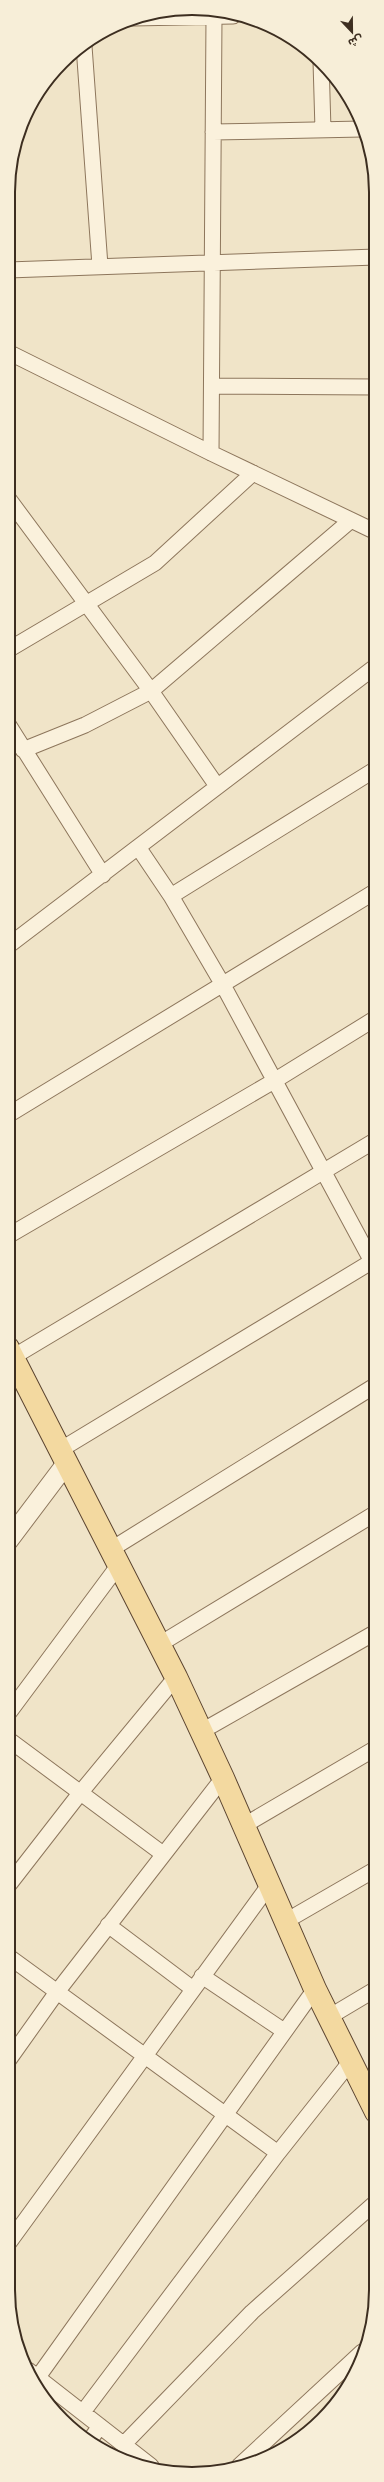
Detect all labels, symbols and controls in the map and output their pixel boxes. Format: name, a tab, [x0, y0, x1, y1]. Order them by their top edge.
north arrow	[332, 12, 372, 52]
text: ش	[346, 32, 365, 51]

